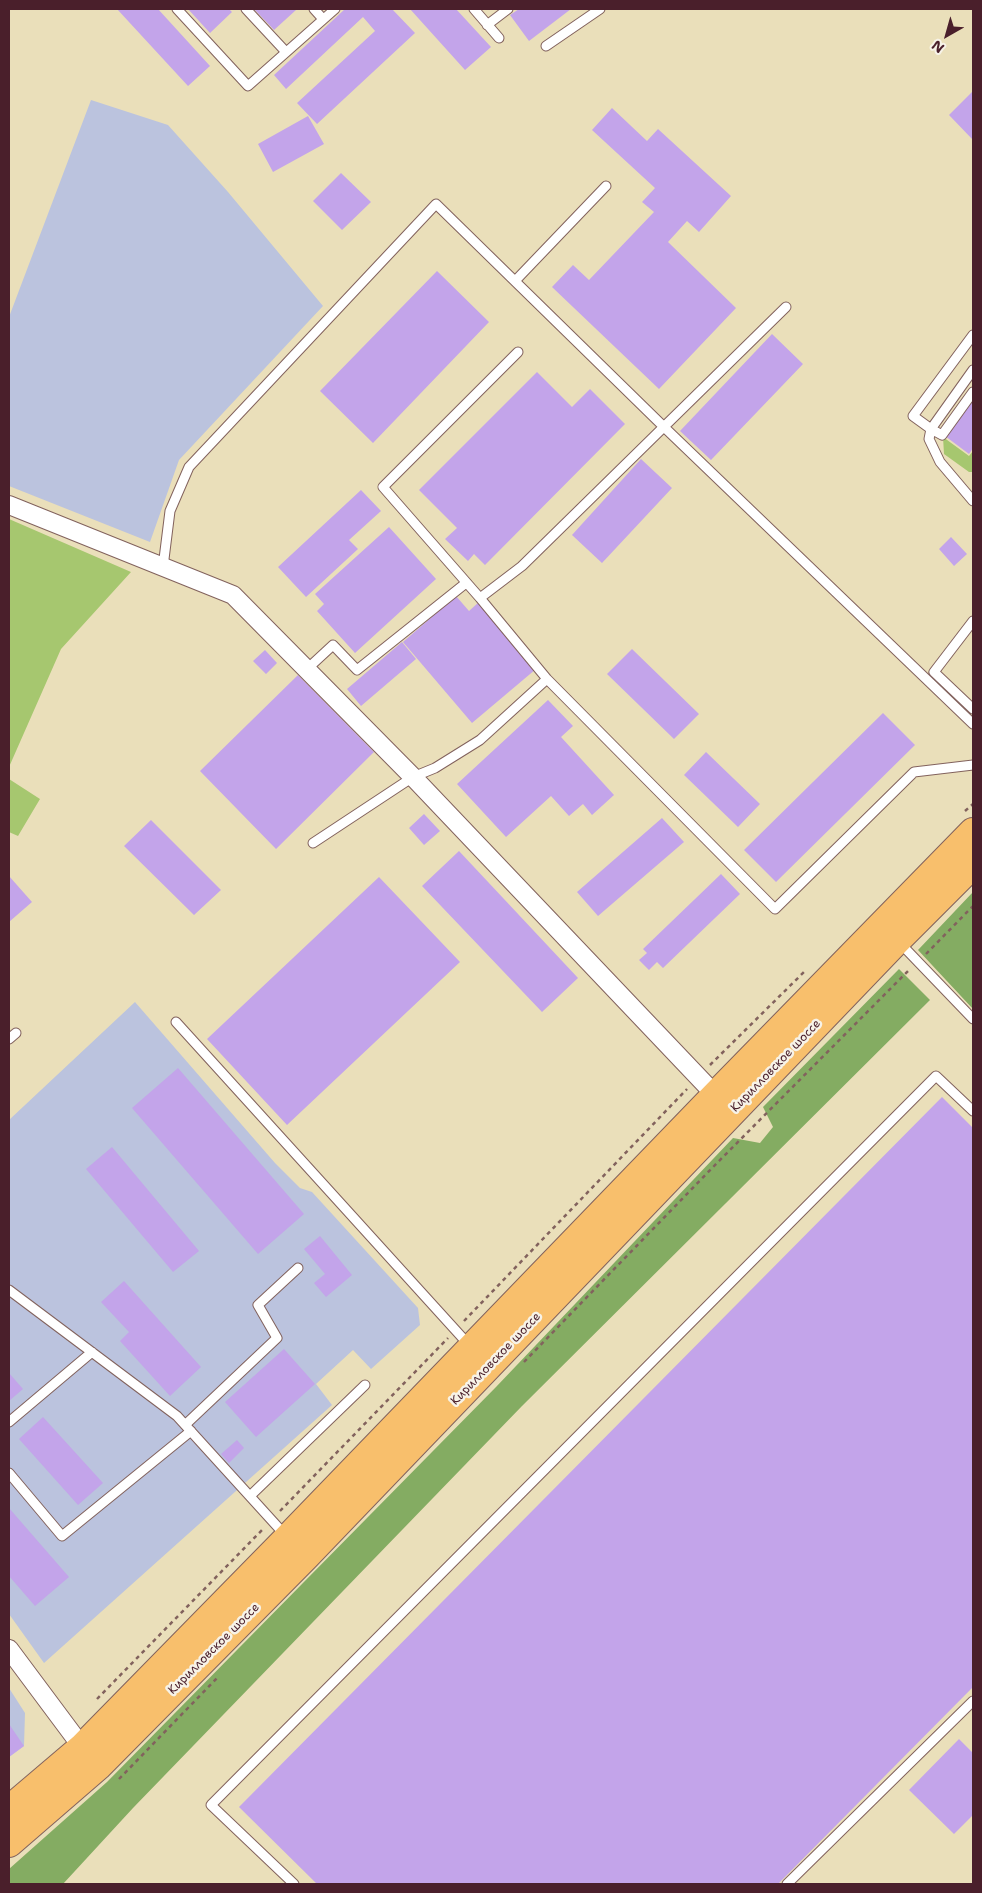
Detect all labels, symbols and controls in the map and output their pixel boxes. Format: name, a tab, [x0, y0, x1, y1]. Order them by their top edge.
north arrow	[922, 10, 972, 60]
text: N	[928, 36, 948, 57]
street label: Кирилловское шоссе	[728, 1017, 824, 1115]
street label: Кирилловское шоссе	[448, 1310, 544, 1408]
street label: Кирилловское шоссе	[165, 1600, 263, 1698]

